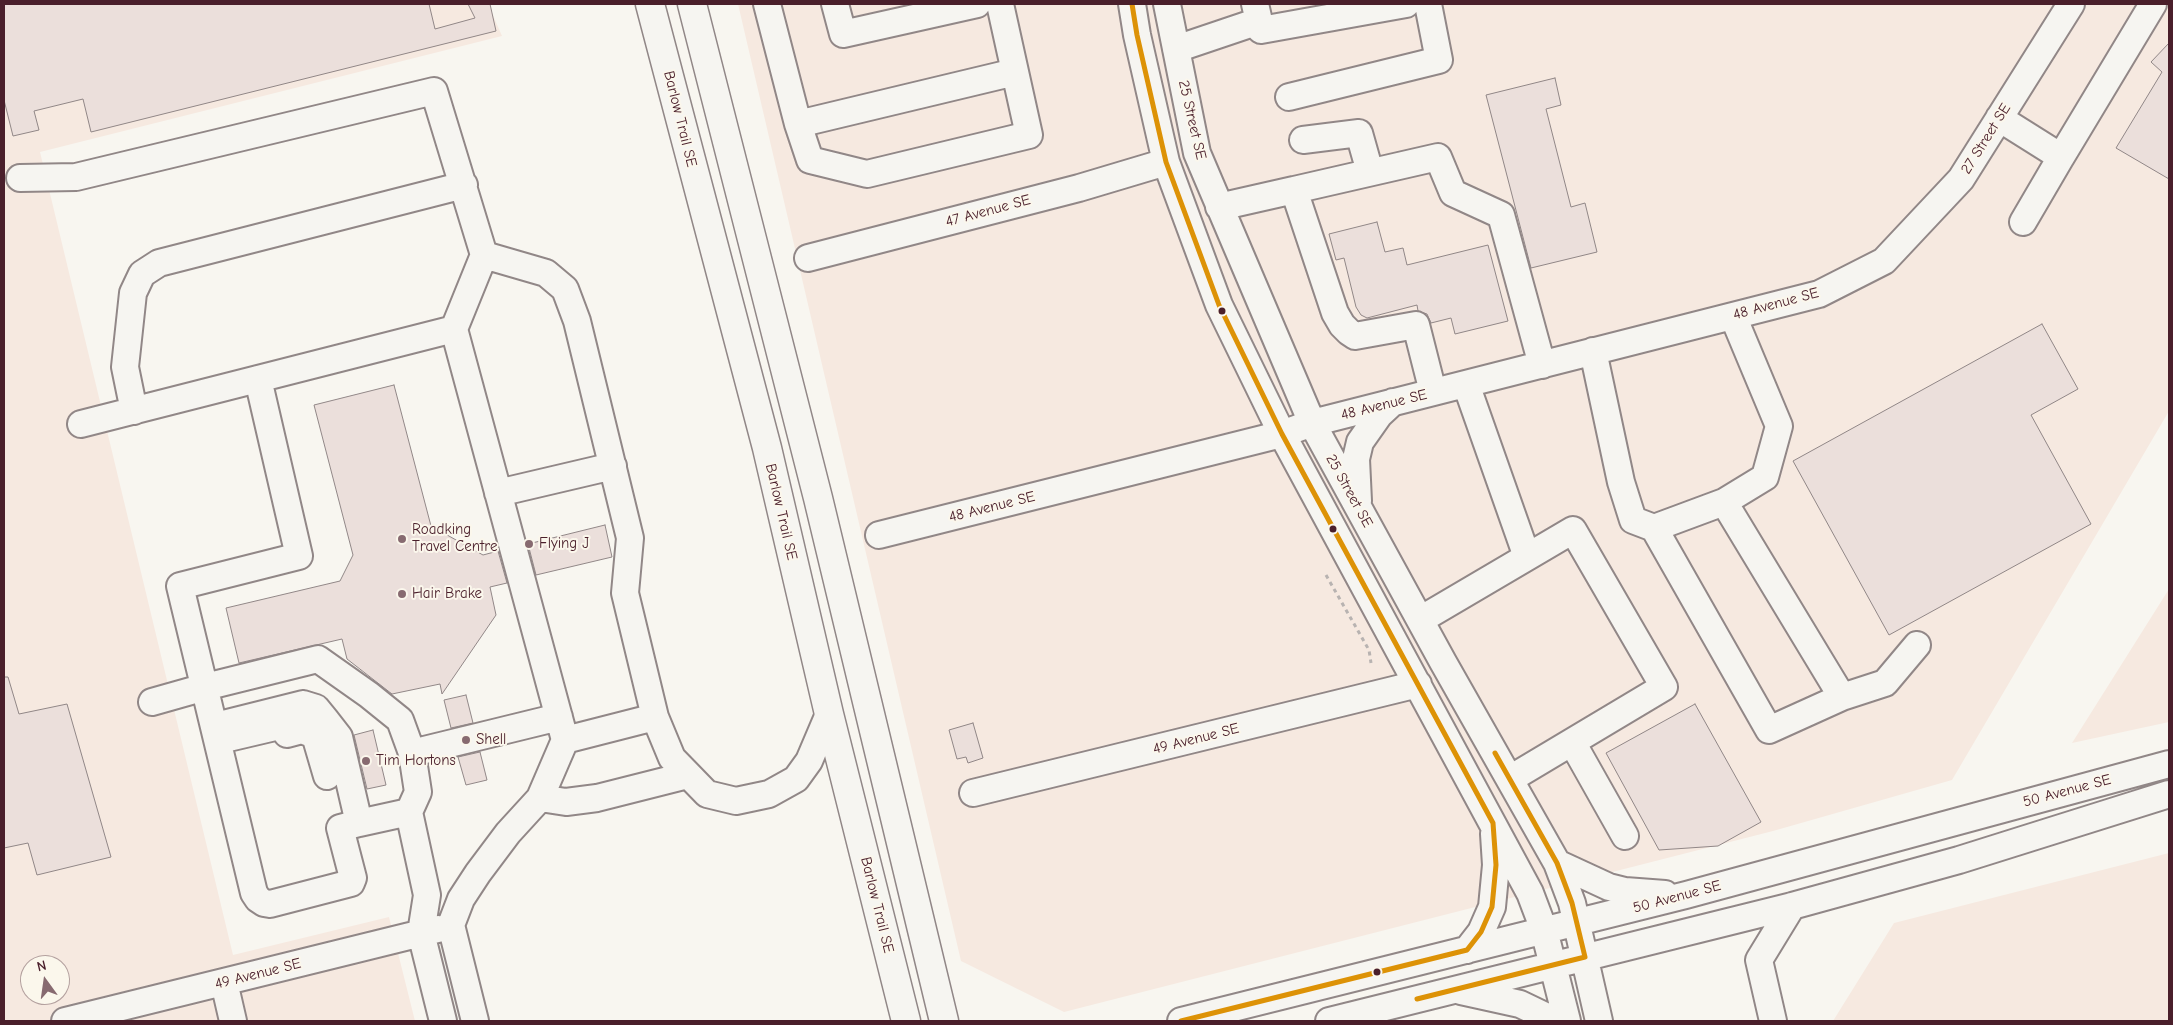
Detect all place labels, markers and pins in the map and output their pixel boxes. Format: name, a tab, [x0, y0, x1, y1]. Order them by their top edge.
unlabelled marker	[1217, 306, 1227, 316]
place label: Roadking Travel Centre	[412, 521, 498, 556]
unlabelled marker	[1328, 524, 1338, 534]
marker: Roadking Travel Centre	[396, 533, 408, 545]
place label: Flying J	[539, 535, 589, 553]
marker: Flying J	[523, 538, 535, 550]
place label: Hair Brake	[412, 585, 482, 603]
marker: Hair Brake	[396, 588, 408, 600]
place label: Shell	[476, 731, 506, 749]
marker: Shell	[460, 734, 472, 746]
place label: Tim Hortons	[376, 752, 456, 770]
marker: Tim Hortons	[360, 755, 372, 767]
unlabelled marker	[1372, 967, 1382, 977]

